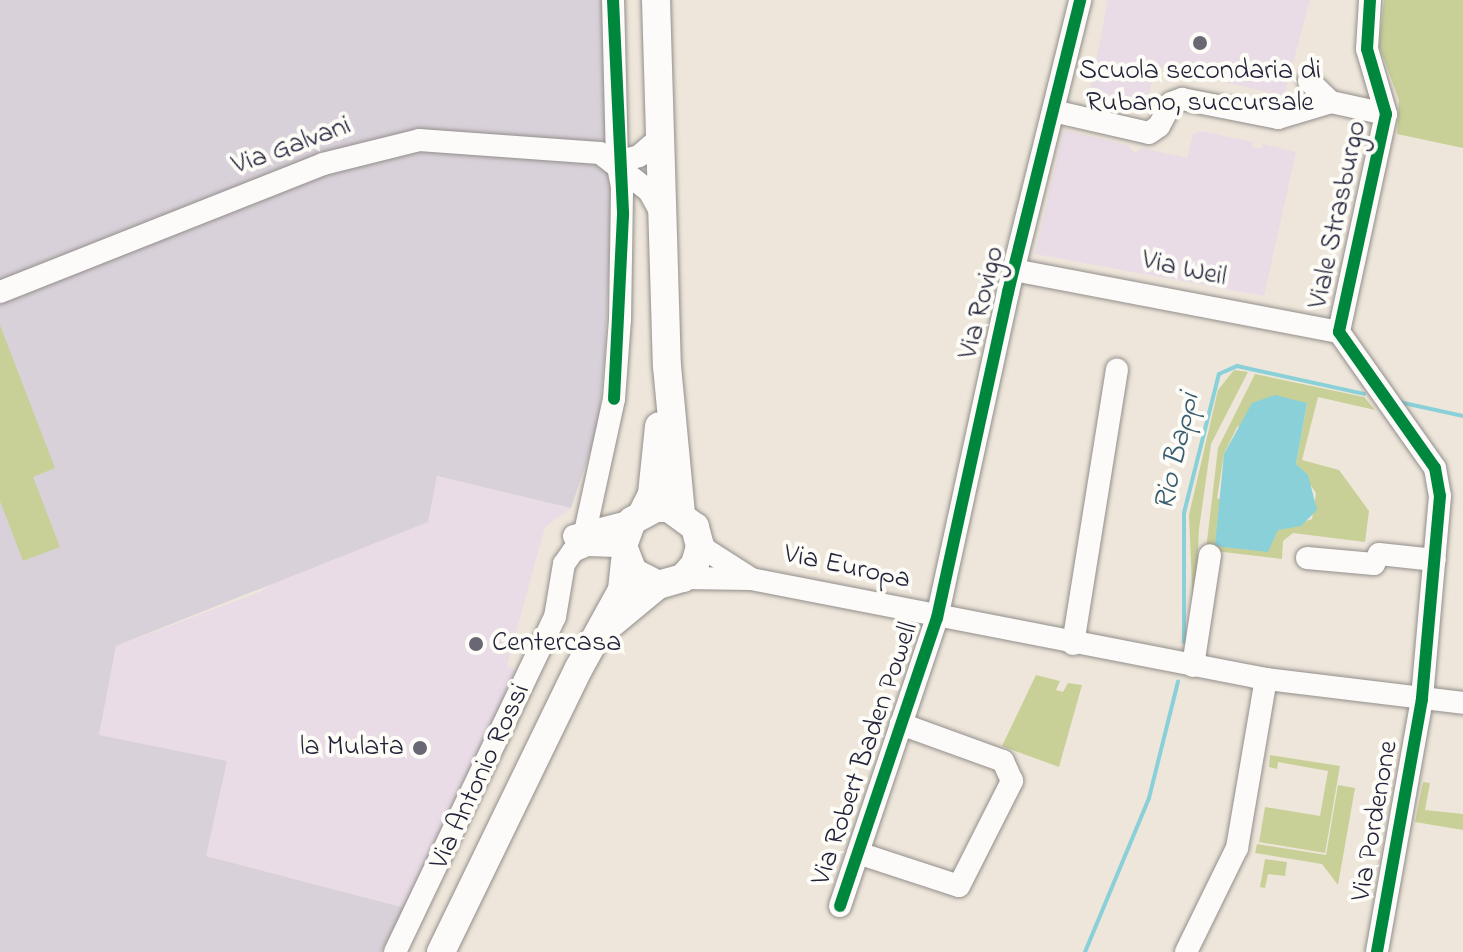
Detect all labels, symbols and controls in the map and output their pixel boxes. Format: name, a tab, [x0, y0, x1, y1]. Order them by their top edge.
marker: Scuola secondaria di Rubano, succursale	[1191, 34, 1209, 52]
place label: Scuola secondaria di Rubano, succursale	[1079, 55, 1321, 121]
street label: Via Galvani	[228, 110, 356, 184]
street label: Viale Strasburgo	[1303, 118, 1375, 312]
street label: Via Rovigo	[953, 243, 1013, 363]
street label: Via Weil	[1139, 245, 1229, 295]
water label: Rio Bappi	[1147, 390, 1209, 514]
street label: Via Europa	[781, 538, 913, 598]
street label: Via Robert Baden Powell	[805, 618, 927, 890]
place label: Centercasa	[492, 627, 621, 661]
marker: Centercasa	[467, 635, 485, 653]
street label: Via Antonio Rossi	[423, 679, 539, 875]
place label: la Mulata	[300, 731, 404, 765]
street label: Via Pordenone	[1345, 738, 1407, 904]
marker: la Mulata	[411, 739, 429, 757]

